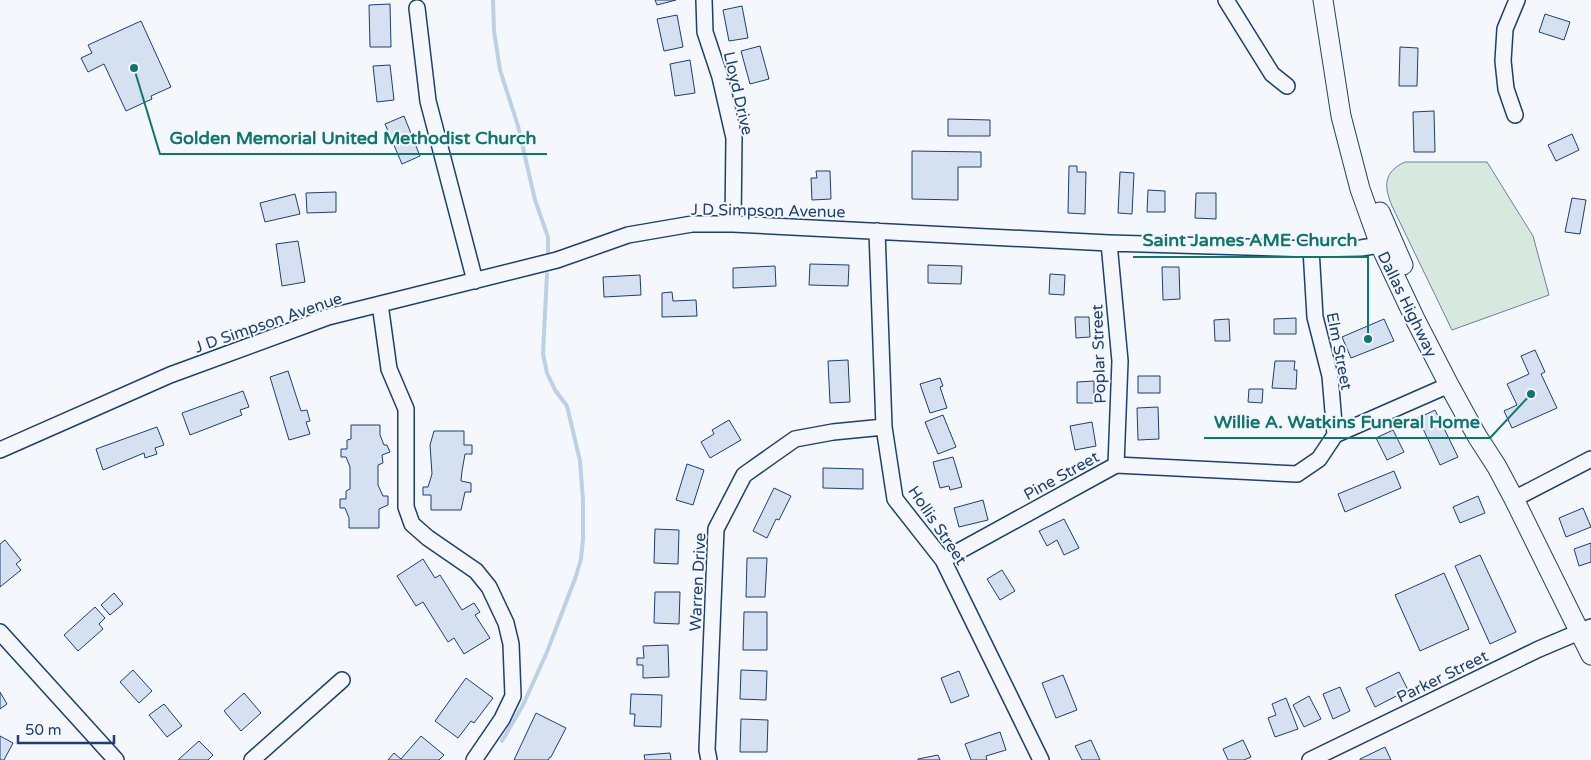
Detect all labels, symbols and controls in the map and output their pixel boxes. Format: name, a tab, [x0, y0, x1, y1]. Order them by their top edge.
street label: Lloyd Drive	[719, 50, 757, 137]
callout: Golden Memorial United Methodist Church	[160, 121, 547, 154]
text: Golden Memorial United Methodist Church	[169, 127, 537, 149]
street label: J D Simpson Avenue	[690, 200, 846, 222]
callout: Saint James AME Church	[1133, 224, 1368, 257]
text: Saint James AME Church	[1142, 229, 1358, 251]
street label: Dallas Highway	[1373, 248, 1442, 361]
street label: J D Simpson Avenue	[192, 288, 345, 358]
street label: Poplar Street	[1087, 304, 1111, 404]
street label: Elm Street	[1322, 311, 1356, 392]
callout: Willie A. Watkins Funeral Home	[1204, 405, 1490, 438]
text: Willie A. Watkins Funeral Home	[1214, 411, 1480, 433]
street label: Pine Street	[1020, 447, 1103, 505]
street label: Hollis Street	[903, 482, 971, 569]
street label: Warren Drive	[685, 532, 711, 632]
street label: Parker Street	[1394, 646, 1491, 708]
scale bar	[18, 712, 114, 744]
text: 50 m	[25, 721, 62, 739]

